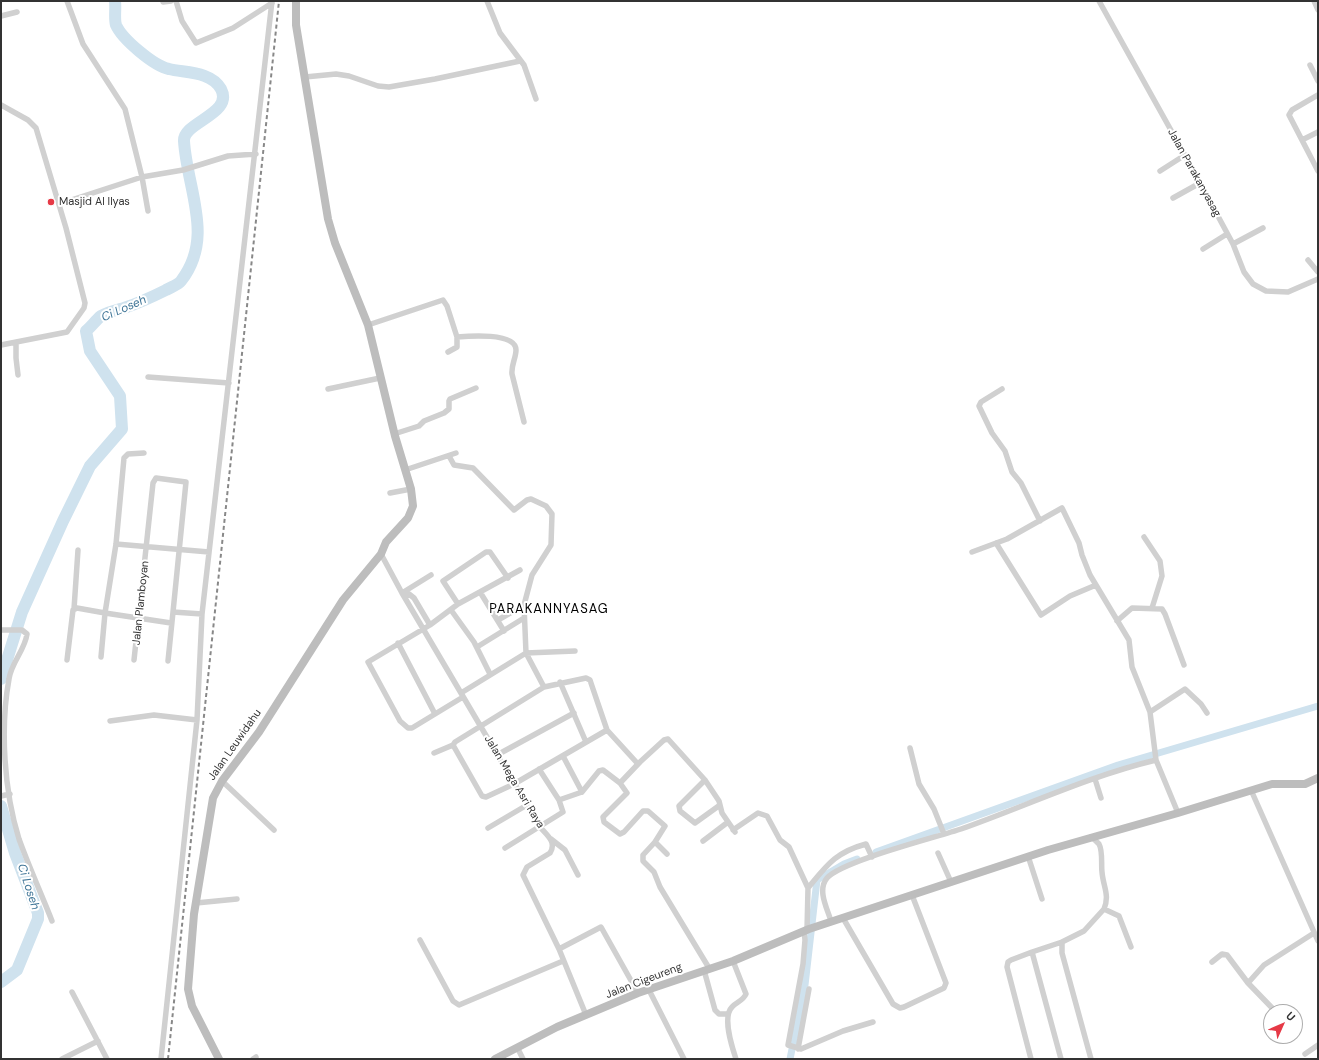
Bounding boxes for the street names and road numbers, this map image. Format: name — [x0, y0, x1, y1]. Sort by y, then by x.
street label: Jalan Parakanyasag — [1164, 127, 1224, 219]
street label: Jalan Plamboyan — [130, 560, 152, 646]
street label: Jalan Leuwidahu — [206, 707, 264, 783]
street label: Jalan Mega Asri Raya — [481, 733, 547, 831]
street label: Jalan Cigeureng — [604, 960, 684, 1002]

